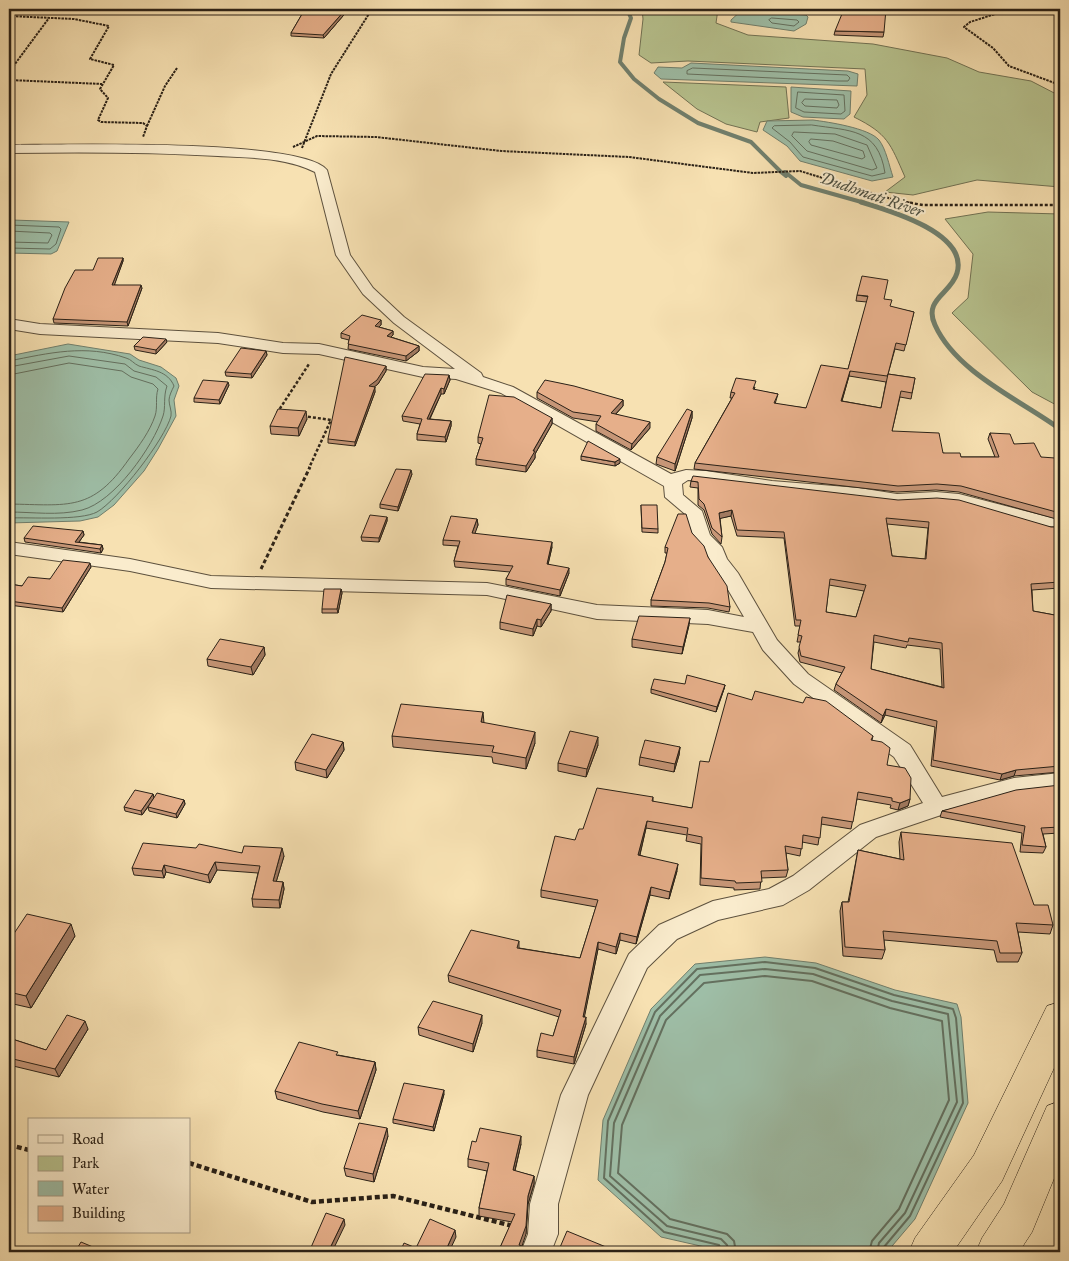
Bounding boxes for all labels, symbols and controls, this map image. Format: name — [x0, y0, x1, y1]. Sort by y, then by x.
water label: Dudhmati River — [818, 168, 927, 222]
legend — [28, 1118, 190, 1234]
text: Road — [72, 1130, 104, 1148]
text: Park — [72, 1154, 99, 1172]
text: Water — [72, 1180, 109, 1198]
text: Building — [72, 1204, 126, 1222]

